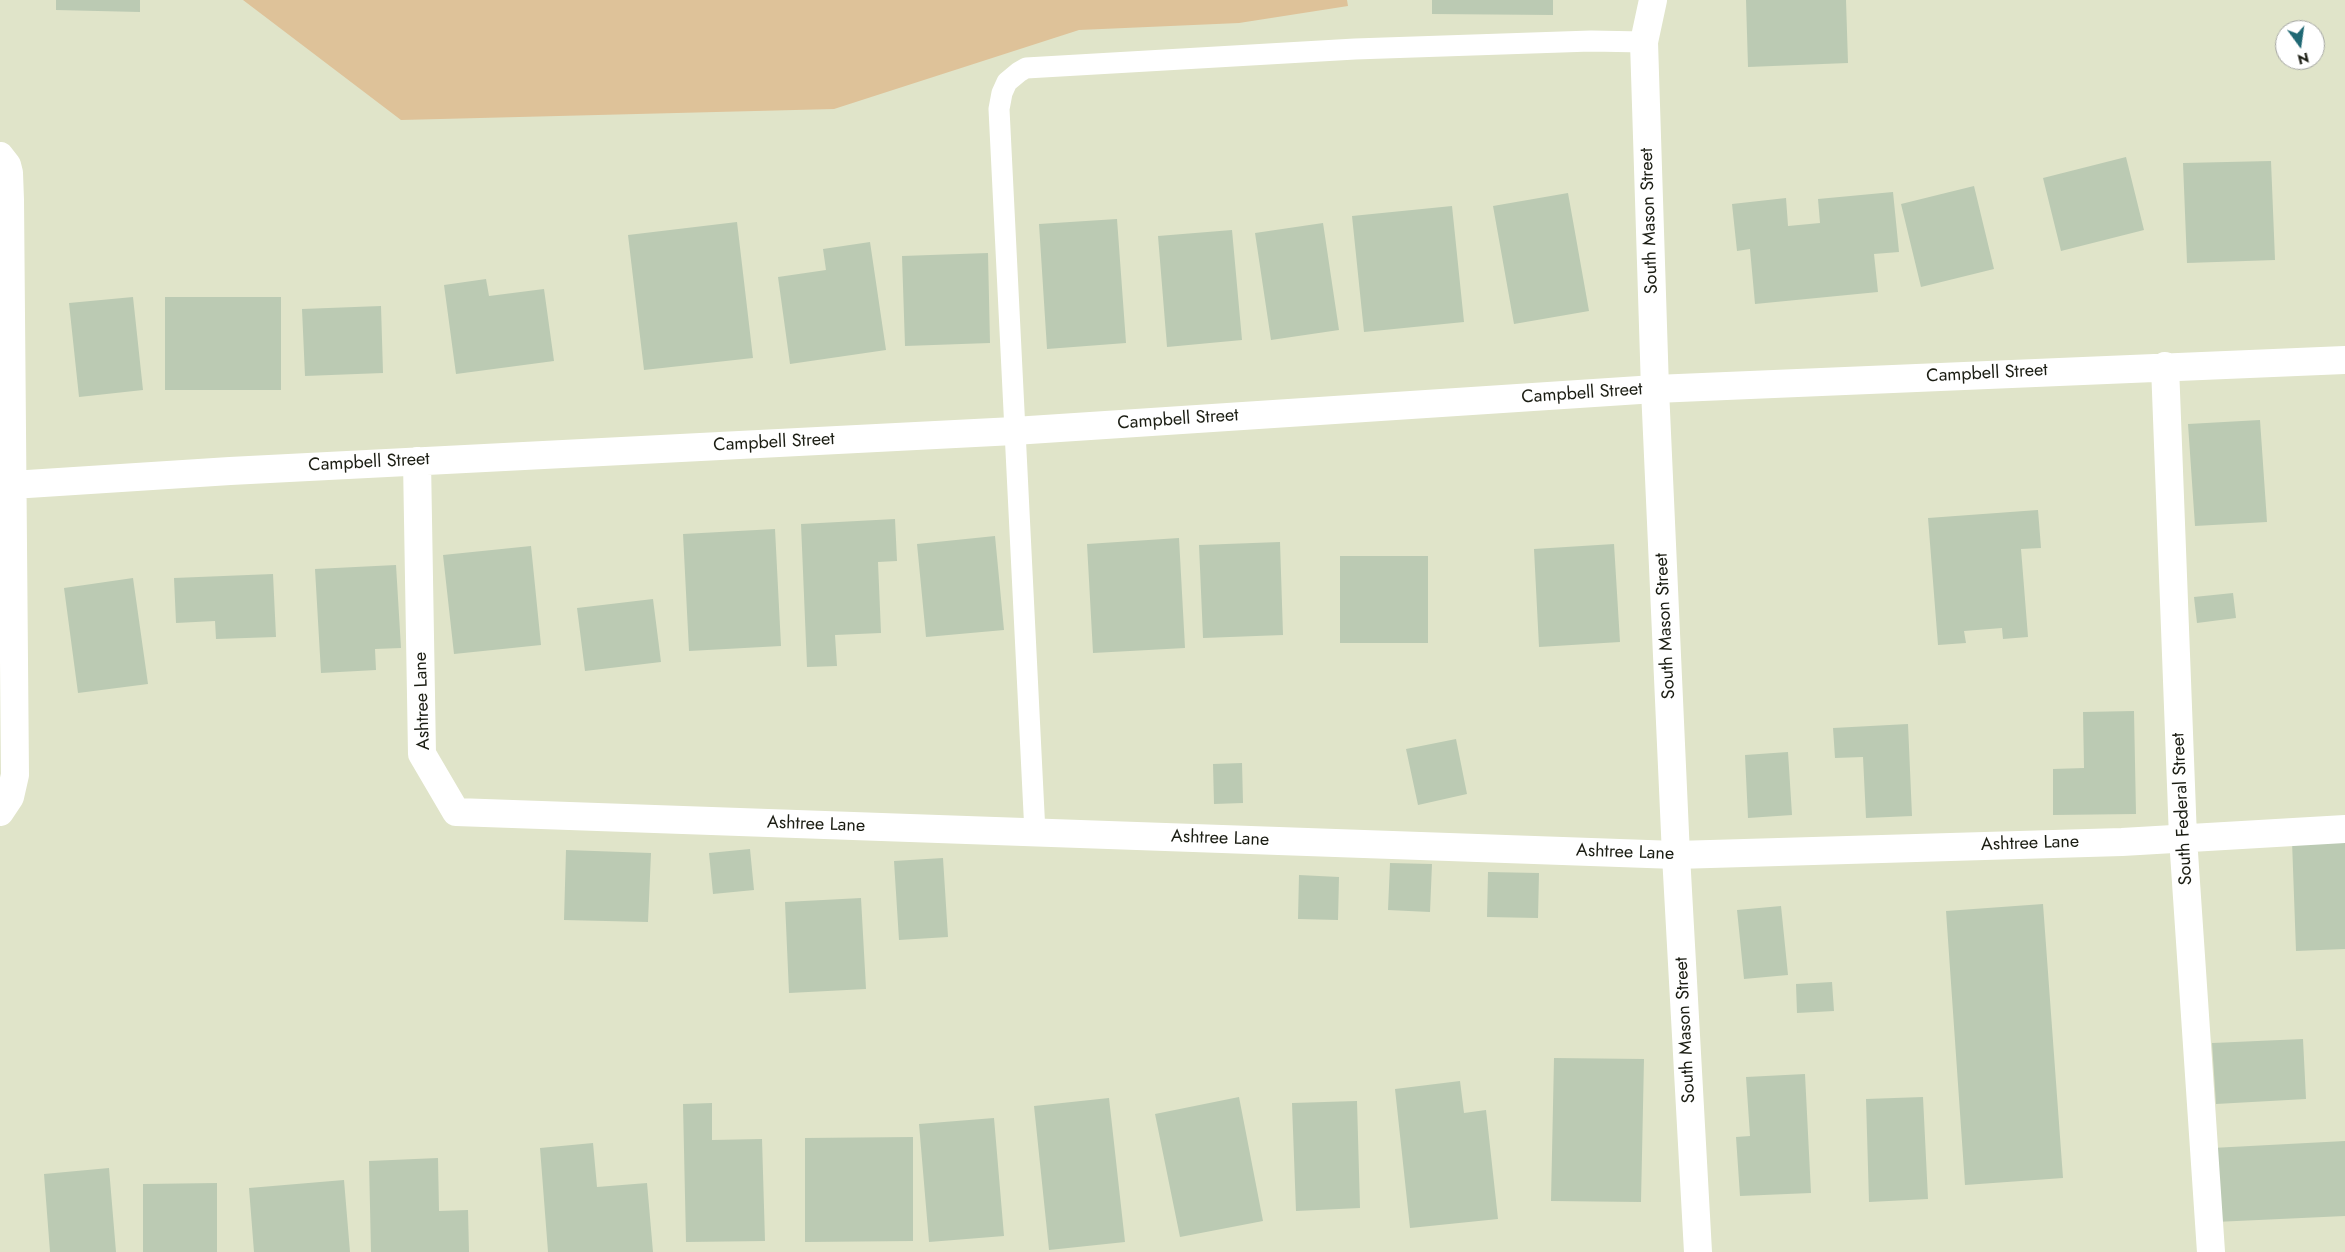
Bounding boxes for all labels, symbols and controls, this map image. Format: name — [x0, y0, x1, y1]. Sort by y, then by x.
north arrow — [2275, 20, 2325, 70]
text: N — [2296, 48, 2311, 70]
street label: South Mason Street — [1637, 147, 1663, 295]
street label: Campbell Street — [1926, 360, 2048, 388]
street label: Campbell Street — [1521, 379, 1643, 409]
street label: Campbell Street — [1117, 405, 1239, 435]
street label: Campbell Street — [713, 429, 835, 457]
street label: Campbell Street — [308, 449, 430, 477]
street label: South Mason Street — [1651, 552, 1681, 700]
street label: Ashtree Lane — [410, 652, 436, 750]
street label: South Federal Street — [2168, 732, 2198, 886]
street label: Ashtree Lane — [767, 812, 865, 838]
street label: Ashtree Lane — [1171, 826, 1269, 852]
street label: Ashtree Lane — [1981, 831, 2079, 857]
street label: Ashtree Lane — [1576, 840, 1674, 866]
street label: South Mason Street — [1671, 956, 1701, 1104]

